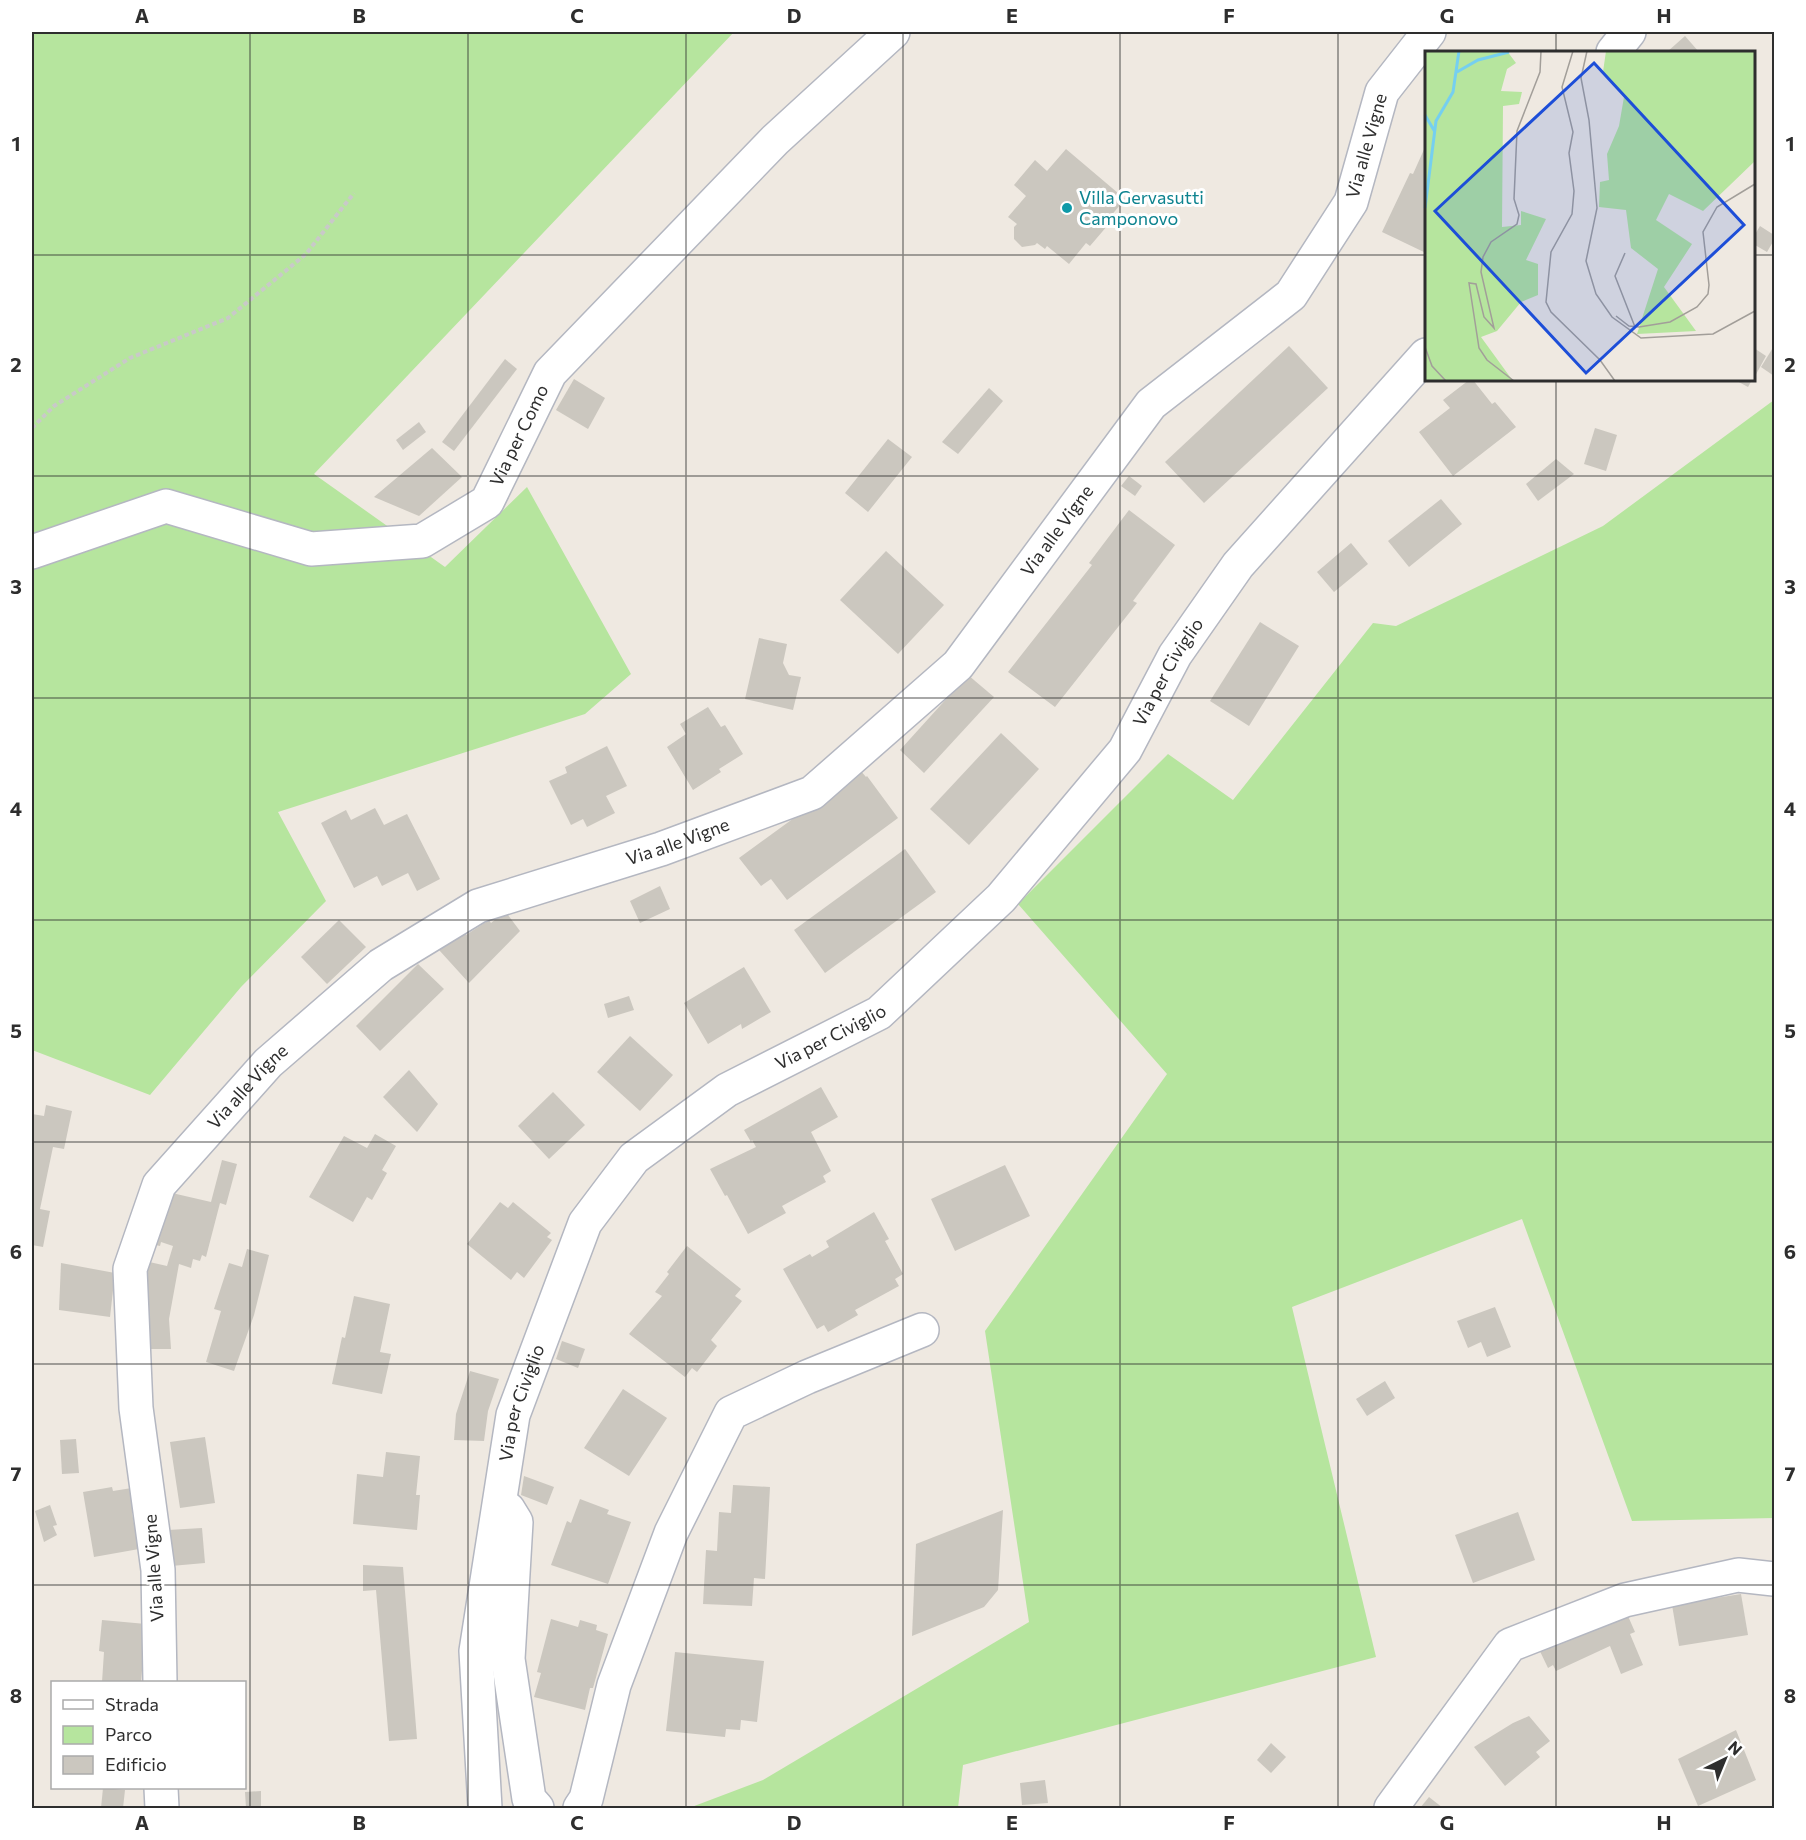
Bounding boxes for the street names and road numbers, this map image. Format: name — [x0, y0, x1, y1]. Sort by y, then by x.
street label: Via alle Vigne — [1341, 91, 1391, 201]
street label: Via per Como — [484, 381, 553, 489]
street label: Via alle Vigne — [1015, 480, 1097, 580]
street label: Via per Civiglio — [1128, 613, 1207, 730]
street label: Via alle Vigne — [623, 813, 732, 869]
street label: Via per Civiglio — [771, 1000, 891, 1074]
street label: Via alle Vigne — [202, 1039, 292, 1133]
street label: Via per Civiglio — [494, 1341, 549, 1463]
street label: Via alle Vigne — [138, 1513, 168, 1623]

